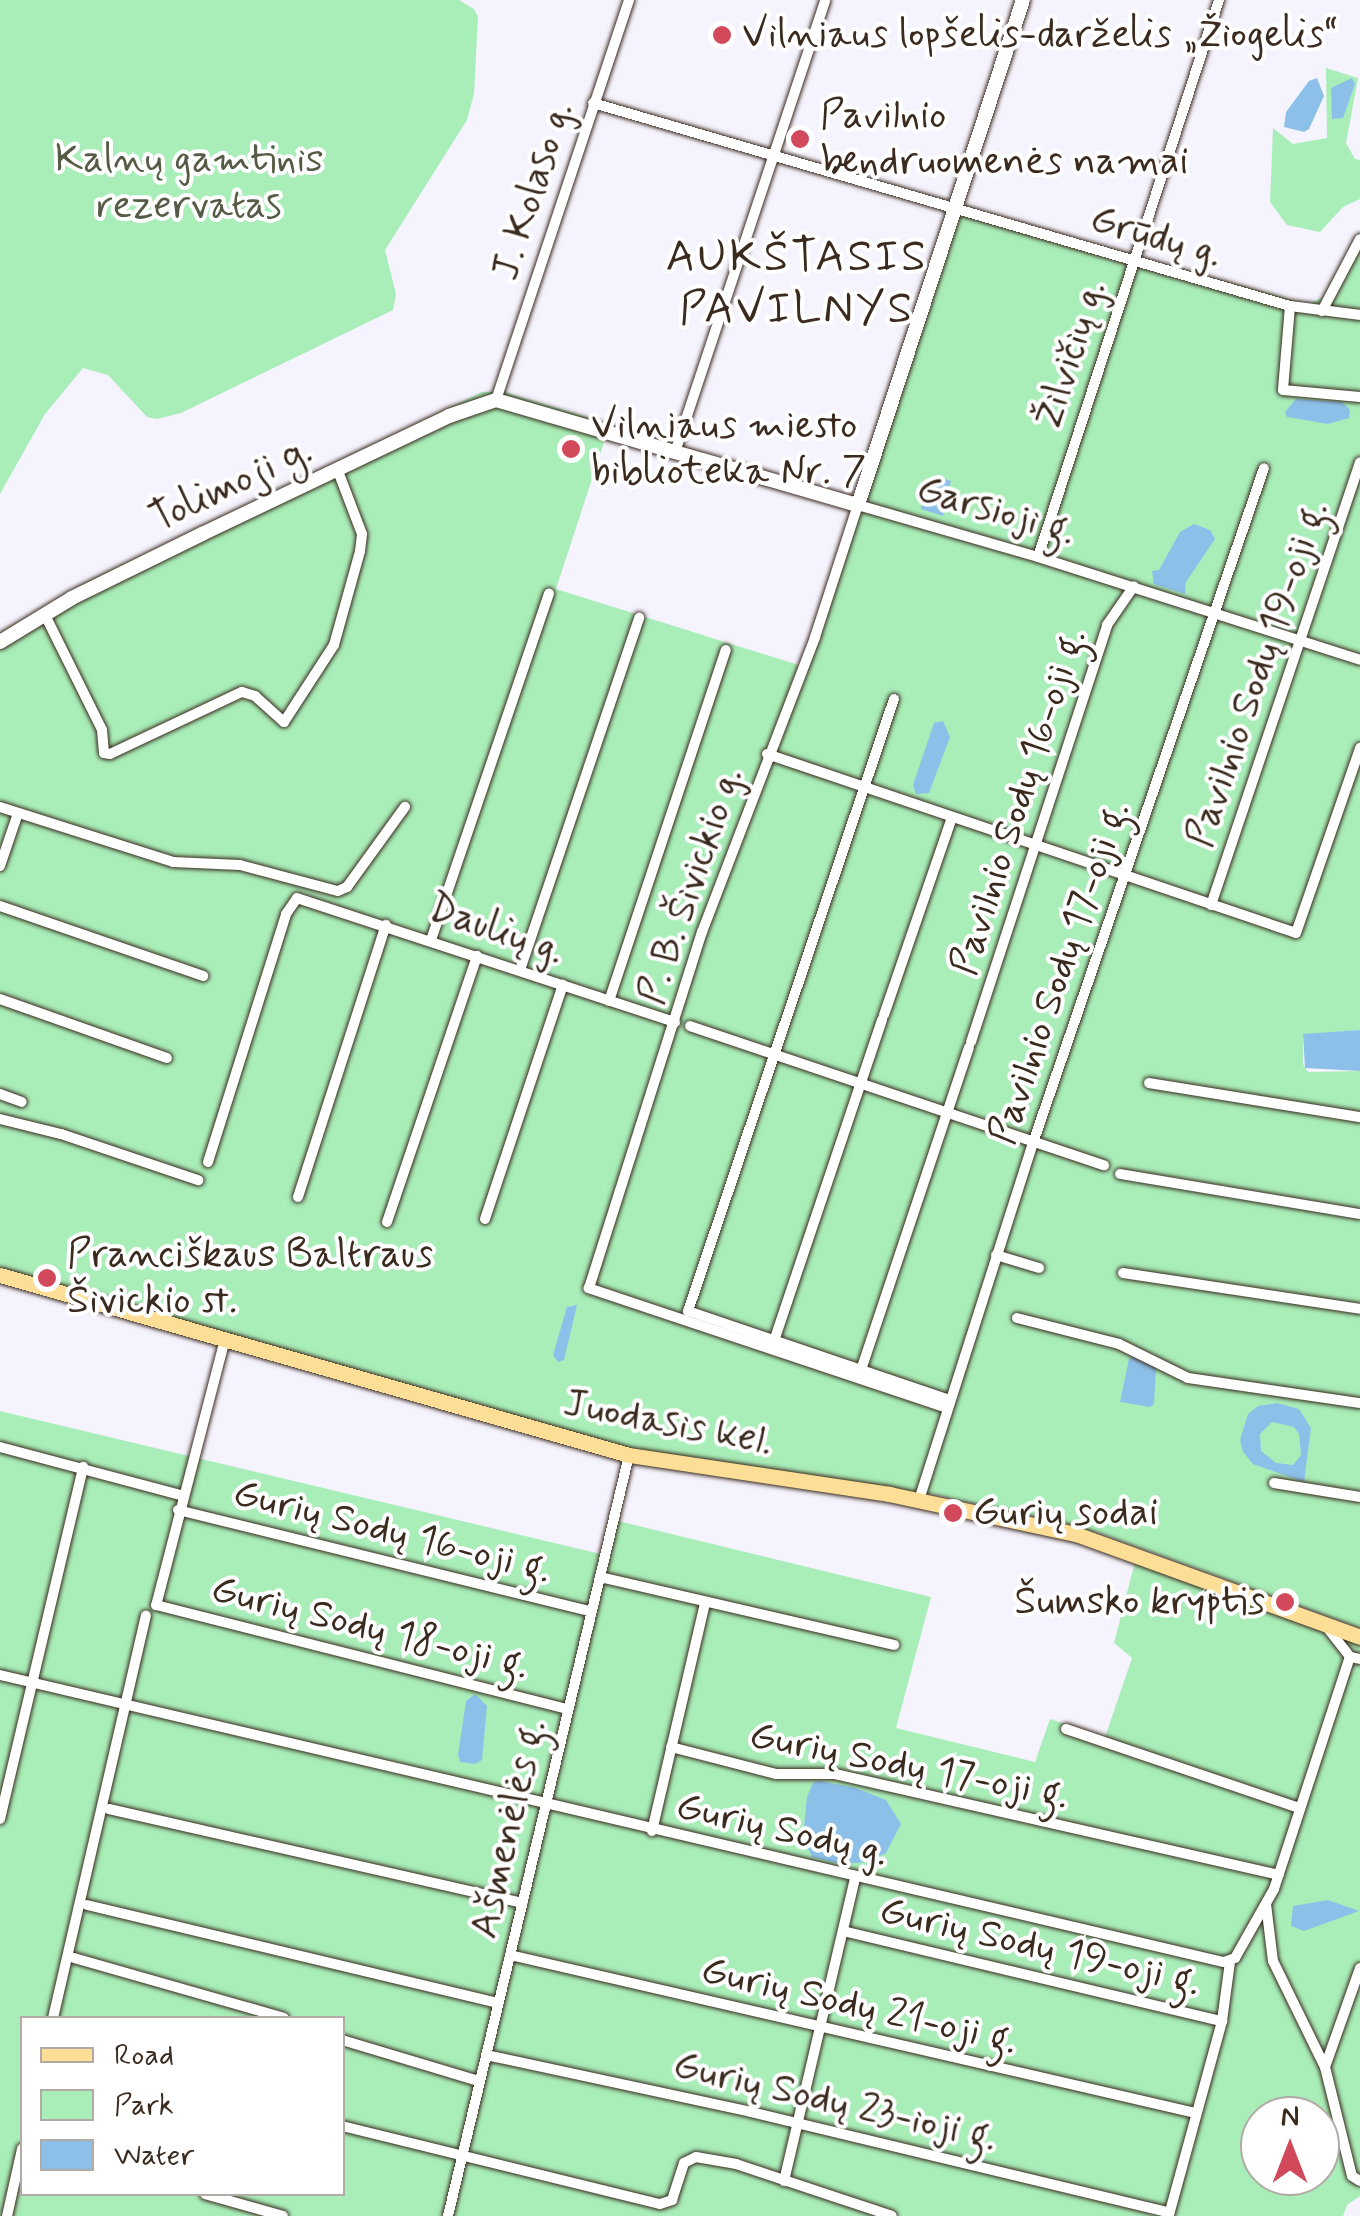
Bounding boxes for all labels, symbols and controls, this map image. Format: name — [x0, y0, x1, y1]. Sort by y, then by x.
place label: Vilniaus lopšelis-darželis „Žiogelis“ — [742, 11, 1341, 59]
marker: Vilniaus lopšelis-darželis „Žiogelis“ — [711, 24, 733, 46]
place label: Pavilnio bendruomenės namai — [820, 92, 1181, 186]
street label: J. Kolaso g. — [482, 96, 584, 286]
marker: Pavilnio bendruomenės namai — [789, 128, 811, 150]
park label: Kalnų gamtinis rezervatas — [55, 136, 323, 230]
street label: Grūdų g. — [1085, 195, 1227, 279]
district label: AUKŠTASIS PAVILNYS — [666, 231, 928, 337]
street label: Žilvičių g. — [1025, 274, 1117, 434]
place label: Vilniaus miesto biblioteka Nr. 7 — [591, 402, 866, 496]
street label: Tolimoji g. — [144, 427, 318, 543]
marker: Vilniaus miesto biblioteka Nr. 7 — [560, 438, 582, 460]
street label: Garsioji g. — [912, 466, 1080, 556]
street label: Pavilnio Sodų 19-oji g. — [1176, 495, 1340, 853]
street label: Pavilnio Sodų 16-oji g. — [940, 623, 1098, 981]
street label: P. B. Šivickio g. — [628, 761, 754, 1011]
street label: Pavilnio Sodų 17-oji g. — [979, 796, 1141, 1150]
street label: Daulių g. — [422, 884, 570, 976]
place label: Pranciškaus Baltraus Šivickio st. — [67, 1231, 437, 1325]
marker: Pranciškaus Baltraus Šivickio st. — [36, 1267, 58, 1289]
street label: Juodasis kel. — [560, 1379, 776, 1467]
street label: Gurių Sodų 16-oji g. — [229, 1469, 555, 1595]
place label: Gurių sodai — [973, 1489, 1158, 1537]
marker: Gurių sodai — [942, 1502, 964, 1524]
street label: Gurių Sodų 18-oji g. — [207, 1565, 533, 1691]
place label: Šumsko kryptis — [1014, 1578, 1265, 1626]
marker: Šumsko kryptis — [1274, 1591, 1296, 1613]
street label: Gurių Sodų 17-oji g. — [746, 1712, 1072, 1820]
street label: Ašmenėlės g. — [461, 1716, 557, 1942]
street label: Gurių Sodų g. — [671, 1782, 893, 1878]
street label: Gurių Sodų 19-oji g. — [876, 1887, 1204, 2007]
street label: Gurių Sodų 21-oji g. — [697, 1946, 1021, 2066]
legend — [20, 2016, 345, 2196]
text: Road — [114, 2036, 174, 2075]
street label: Gurių Sodų 23-ioji g. — [669, 2042, 1001, 2162]
text: Park — [114, 2086, 174, 2125]
north arrow — [1240, 2096, 1340, 2196]
text: N — [1281, 2099, 1299, 2136]
text: Water — [114, 2136, 194, 2175]

